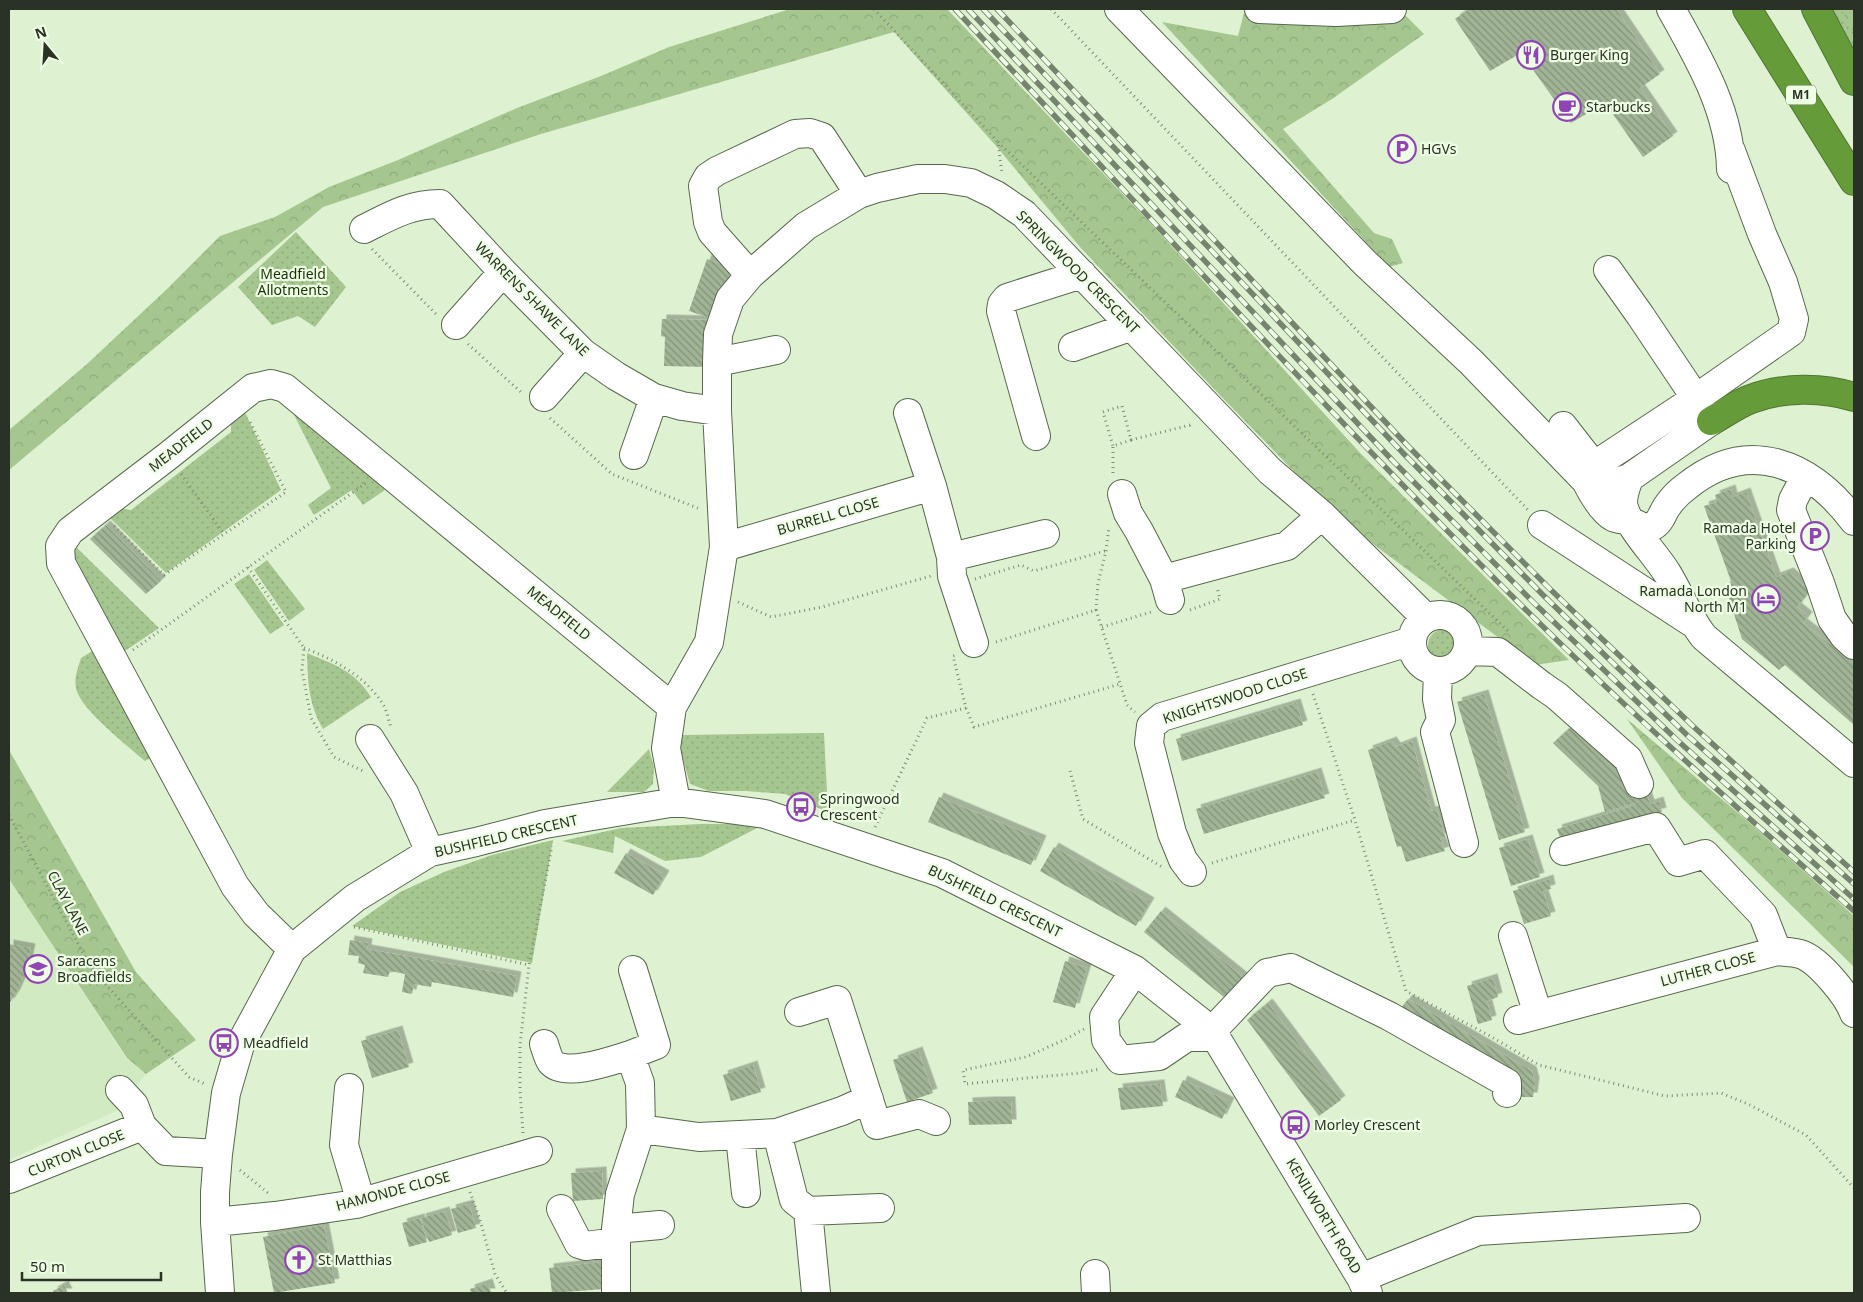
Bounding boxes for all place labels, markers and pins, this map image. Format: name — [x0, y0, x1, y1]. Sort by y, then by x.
restaurant icon: Burger King — [1516, 40, 1546, 70]
place label: Burger King — [1550, 45, 1629, 64]
cafe icon: Starbucks — [1552, 92, 1582, 122]
place label: Starbucks — [1586, 97, 1651, 116]
parking icon: HGVs — [1387, 134, 1417, 164]
place label: HGVs — [1421, 139, 1457, 158]
place label: Ramada Hotel Parking — [1703, 518, 1796, 553]
parking icon: Ramada Hotel Parking — [1800, 521, 1830, 551]
place label: Ramada London North M1 — [1639, 581, 1747, 616]
hotel icon: Ramada London North M1 — [1751, 584, 1781, 614]
place label: Springwood Crescent — [820, 789, 900, 824]
bus stop icon: Springwood Crescent — [786, 792, 816, 822]
place label: Saracens Broadfields — [57, 951, 132, 986]
school or university icon: Saracens Broadfields — [23, 954, 53, 984]
bus stop icon: Meadfield — [209, 1028, 239, 1058]
place label: Meadfield — [243, 1033, 309, 1052]
bus stop icon: Morley Crescent — [1280, 1110, 1310, 1140]
place label: Morley Crescent — [1314, 1115, 1420, 1134]
church icon: St Matthias — [284, 1245, 314, 1275]
place label: St Matthias — [318, 1250, 392, 1269]

